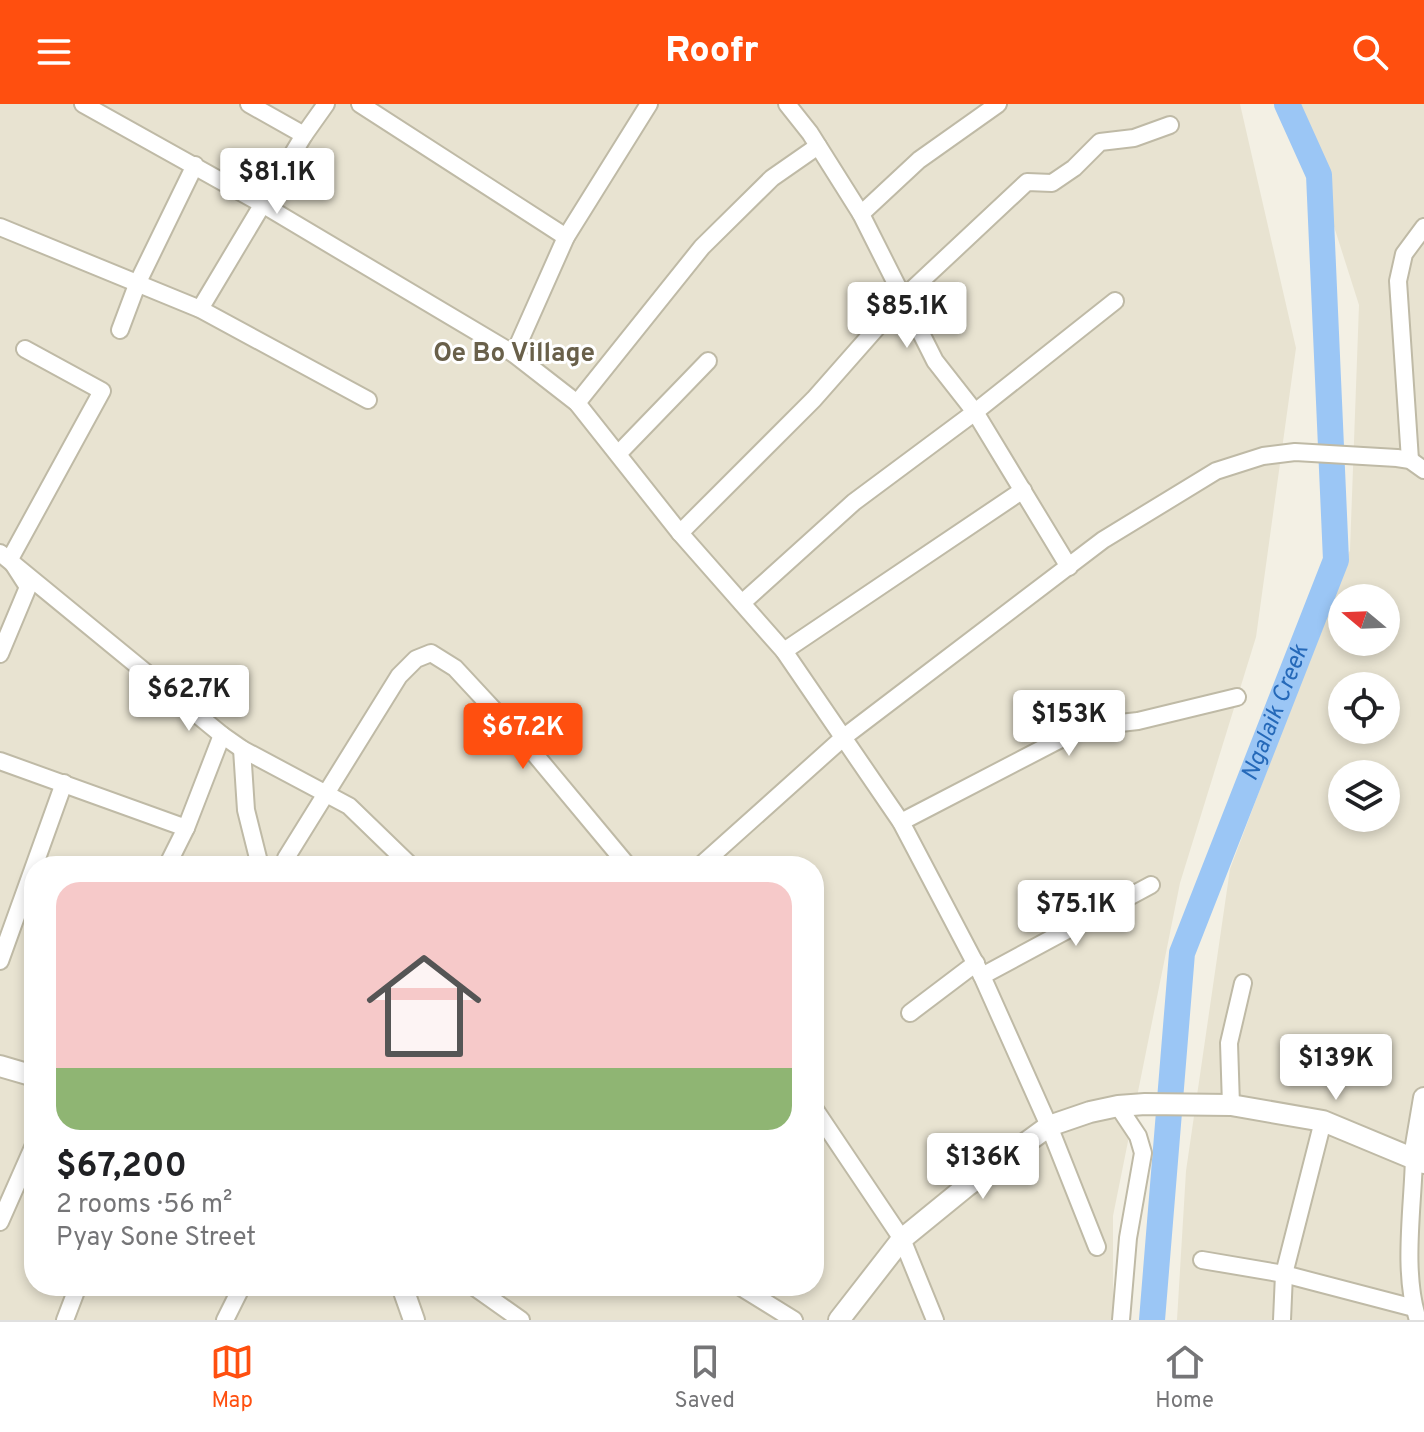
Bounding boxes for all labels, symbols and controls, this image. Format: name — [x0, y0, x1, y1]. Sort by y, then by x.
text: Roofr — [665, 29, 759, 75]
icon: menu — [32, 30, 76, 74]
icon: search — [1348, 30, 1392, 74]
pin: $81.1K — [212, 148, 342, 216]
text: $81.1K — [238, 157, 316, 190]
pin: $85.1K — [842, 282, 972, 350]
text: $85.1K — [866, 291, 949, 324]
district label: Oe Bo Village — [433, 338, 595, 371]
north arrow — [1328, 584, 1400, 656]
map controls — [1328, 584, 1400, 832]
water label: Ngalaik Creek — [1236, 640, 1317, 786]
pin: $62.7K — [124, 665, 254, 733]
button: locate — [1328, 672, 1400, 744]
text: $62.7K — [147, 674, 231, 707]
pin: $153K — [1013, 690, 1125, 758]
text: $153K — [1031, 699, 1107, 732]
pin: $67.2K — [458, 703, 588, 771]
text: $67.2K — [482, 712, 564, 745]
button: layers — [1328, 760, 1400, 832]
pin: $75.1K — [1011, 880, 1141, 948]
text: $75.1K — [1036, 889, 1116, 922]
icon: home — [352, 934, 496, 1078]
pin: $139K — [1280, 1034, 1392, 1102]
text: $139K — [1298, 1043, 1374, 1076]
pin: $136K — [927, 1133, 1039, 1201]
text: $136K — [945, 1142, 1021, 1175]
text: $67,200 — [56, 1146, 187, 1189]
text: 2 rooms · 56 m² — [56, 1189, 232, 1222]
text: Pyay Sone Street — [56, 1222, 256, 1255]
tab: Map — [210, 1340, 254, 1415]
tab: Saved — [675, 1340, 735, 1415]
tab: Home — [1155, 1340, 1214, 1415]

